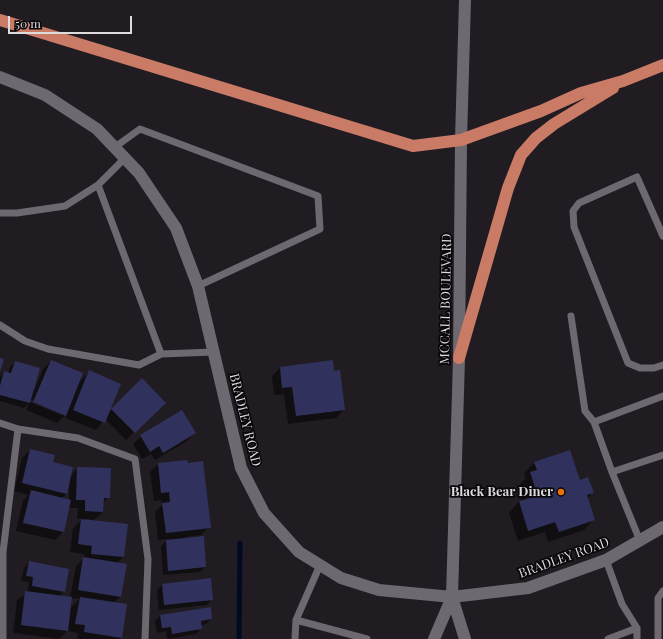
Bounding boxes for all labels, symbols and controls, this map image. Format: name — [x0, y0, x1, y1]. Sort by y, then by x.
scale bar — [10, 8, 134, 34]
text: 50 m — [15, 15, 41, 31]
street label: MCCALL BOULEVARD — [437, 233, 455, 365]
street label: BRADLEY ROAD — [226, 372, 264, 468]
place label: Black Bear Diner — [451, 484, 553, 500]
marker: Black Bear Diner — [556, 487, 566, 497]
street label: BRADLEY ROAD — [517, 534, 611, 582]

